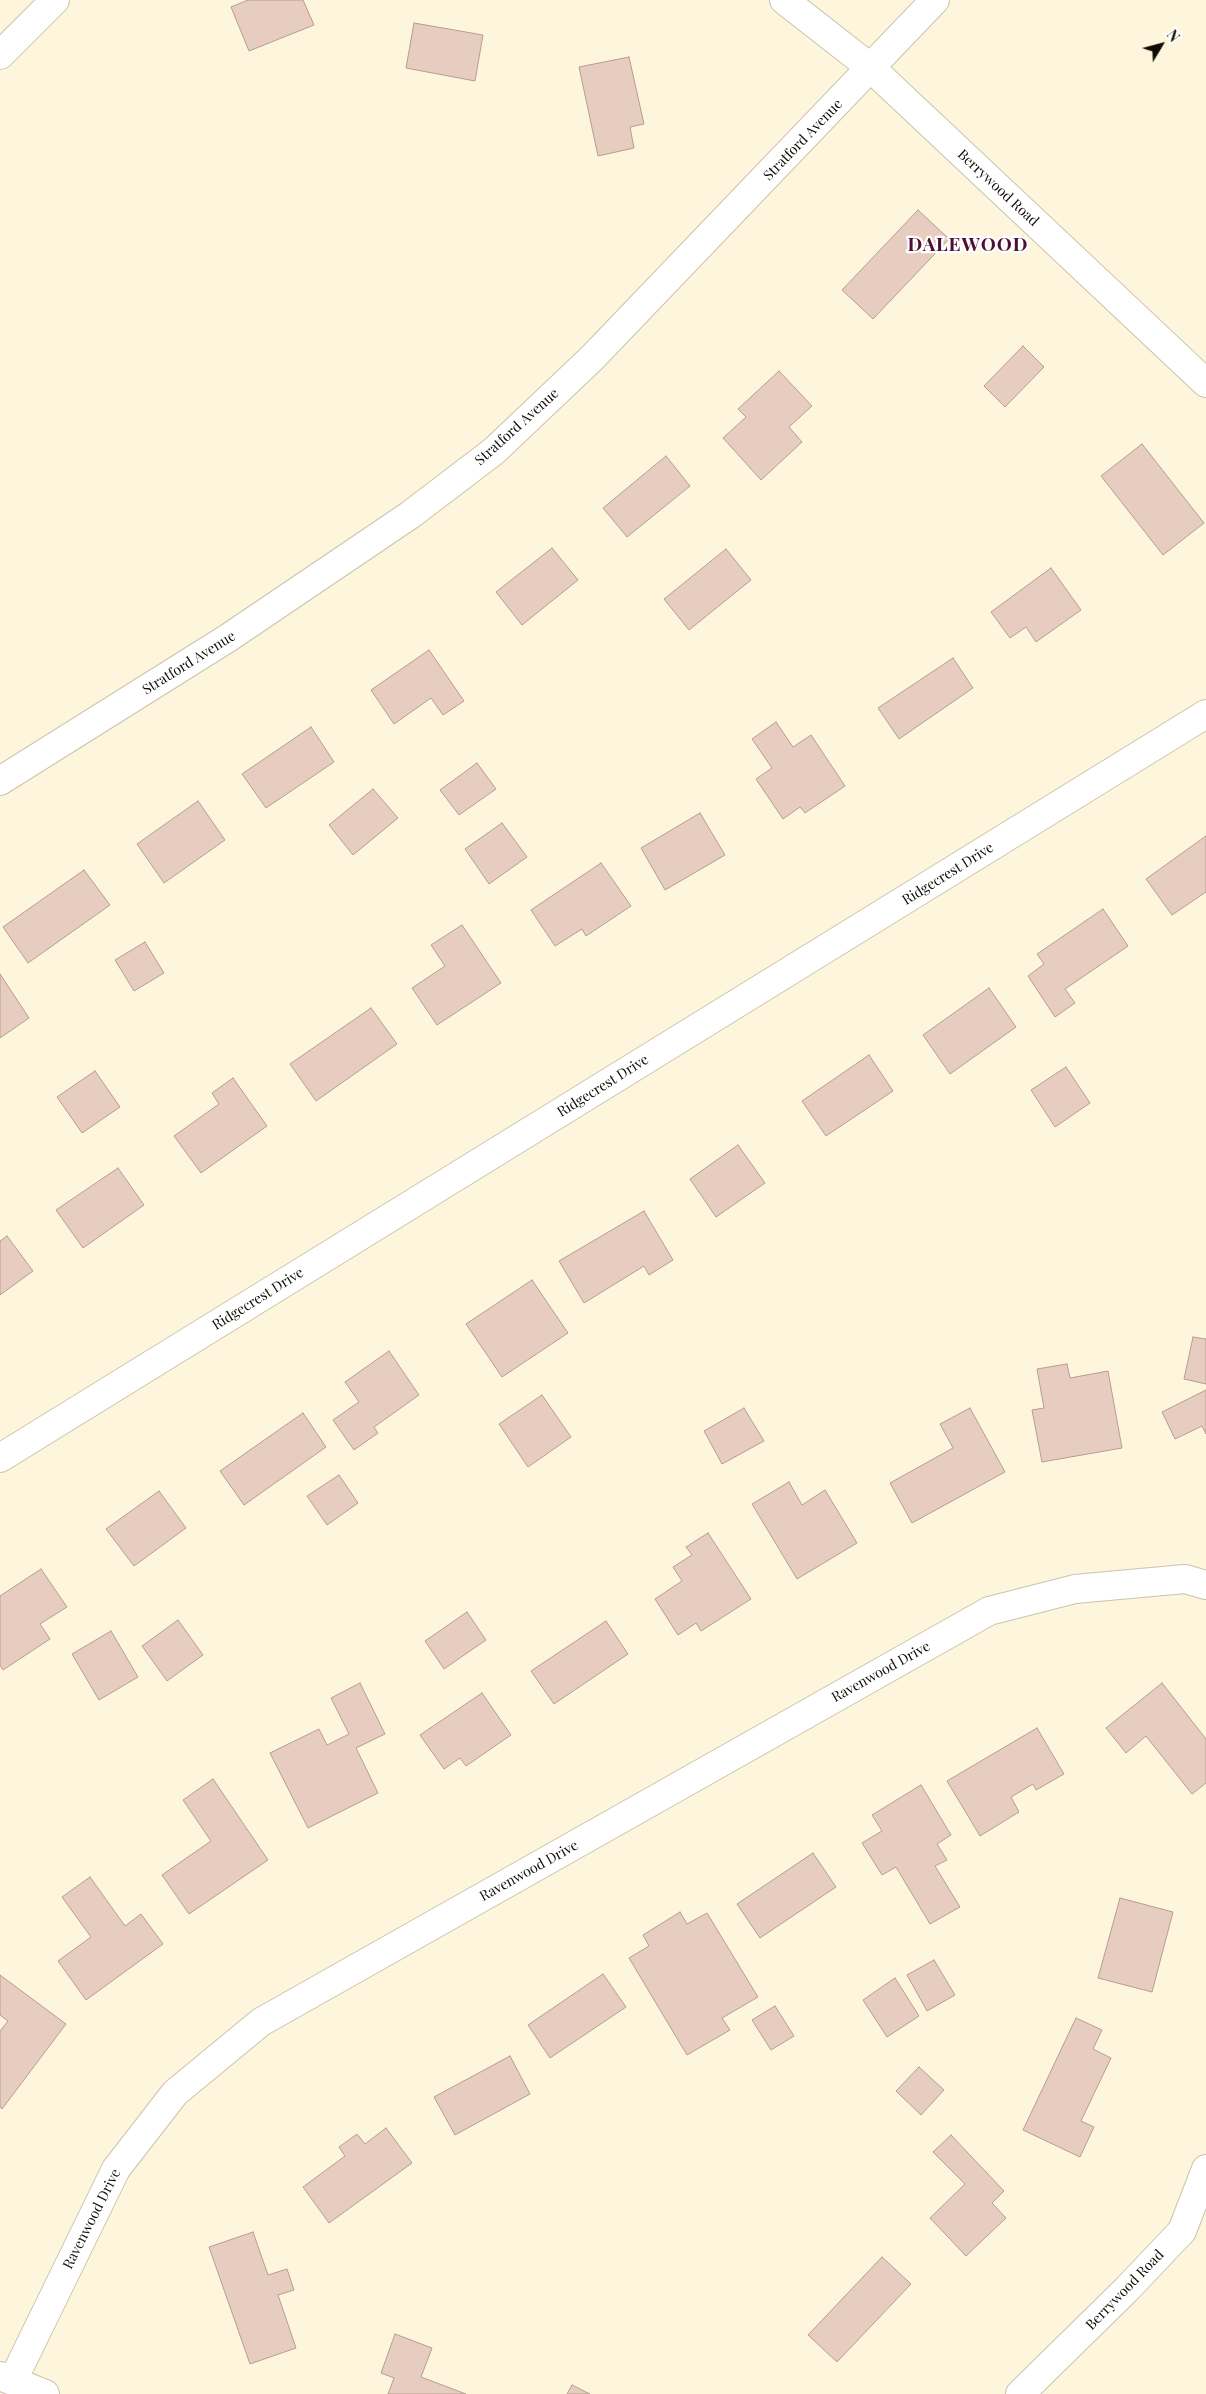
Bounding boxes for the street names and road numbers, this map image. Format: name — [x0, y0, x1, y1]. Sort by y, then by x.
street label: Stratford Avenue — [760, 96, 846, 184]
street label: Berrywood Road — [954, 146, 1042, 230]
street label: Stratford Avenue — [472, 385, 562, 469]
street label: Stratford Avenue — [139, 628, 239, 698]
street label: Ridgecrest Drive — [899, 839, 997, 909]
street label: Ridgecrest Drive — [554, 1051, 652, 1121]
street label: Ridgecrest Drive — [209, 1264, 307, 1334]
street label: Ravenwood Drive — [829, 1638, 933, 1706]
street label: Ravenwood Drive — [477, 1837, 581, 1905]
street label: Ravenwood Drive — [60, 2166, 124, 2272]
street label: Berrywood Road — [1083, 2246, 1167, 2334]

